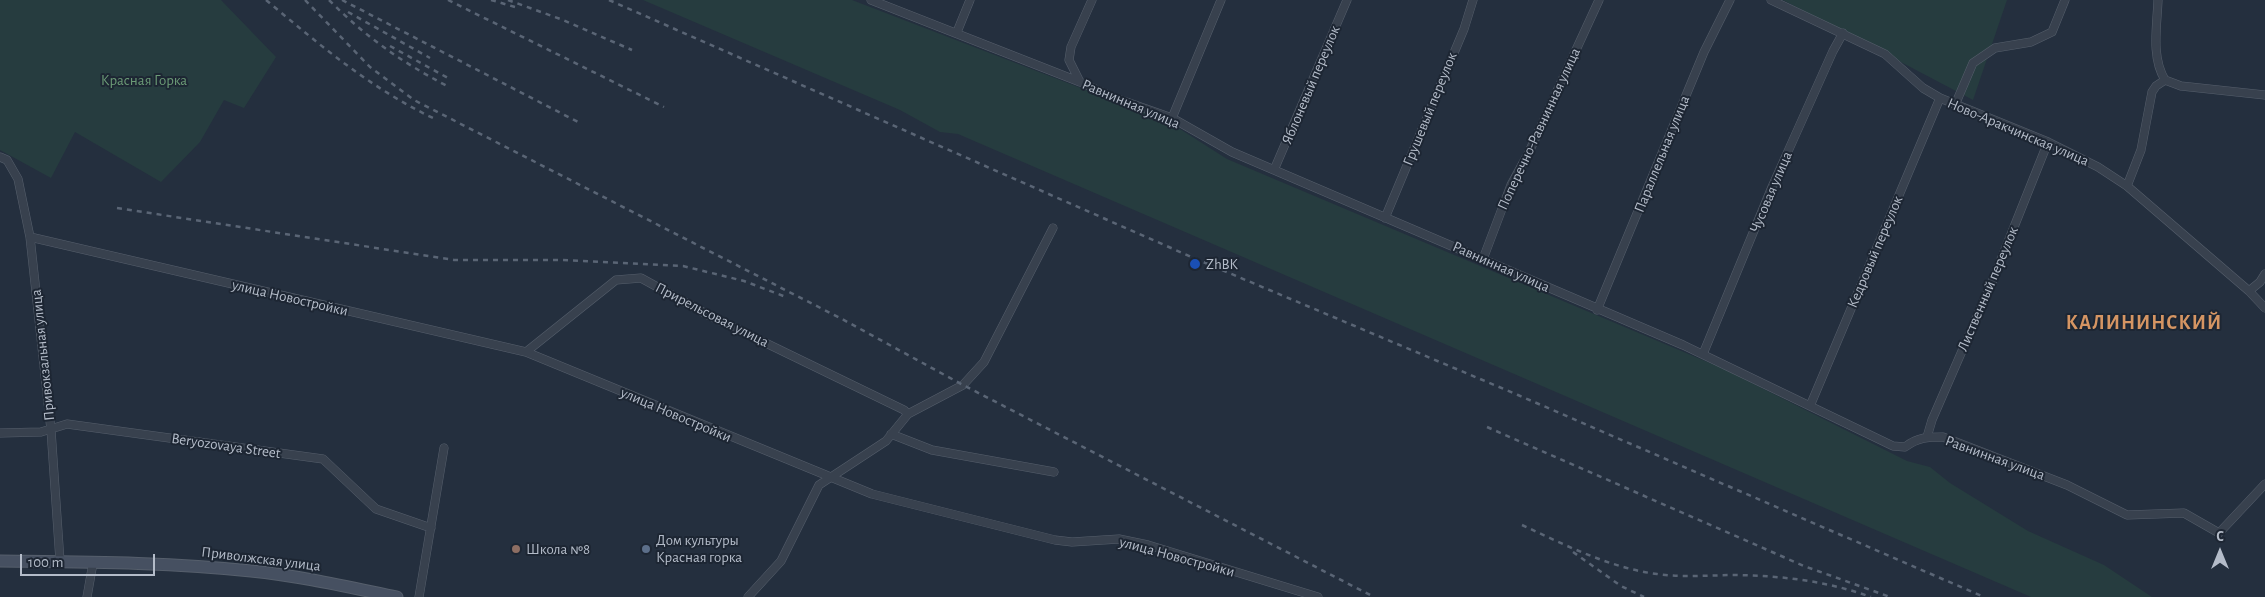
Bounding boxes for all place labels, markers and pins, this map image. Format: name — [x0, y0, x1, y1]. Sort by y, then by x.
place label: ZhBK — [1206, 255, 1238, 273]
marker: ZhBK — [1188, 257, 1202, 271]
place label: Дом культуры Красная горка — [656, 531, 742, 566]
place label: Школа №8 — [526, 540, 590, 558]
marker: Школа №8 — [510, 543, 522, 555]
marker: Дом культуры Красная горка — [640, 543, 652, 555]

